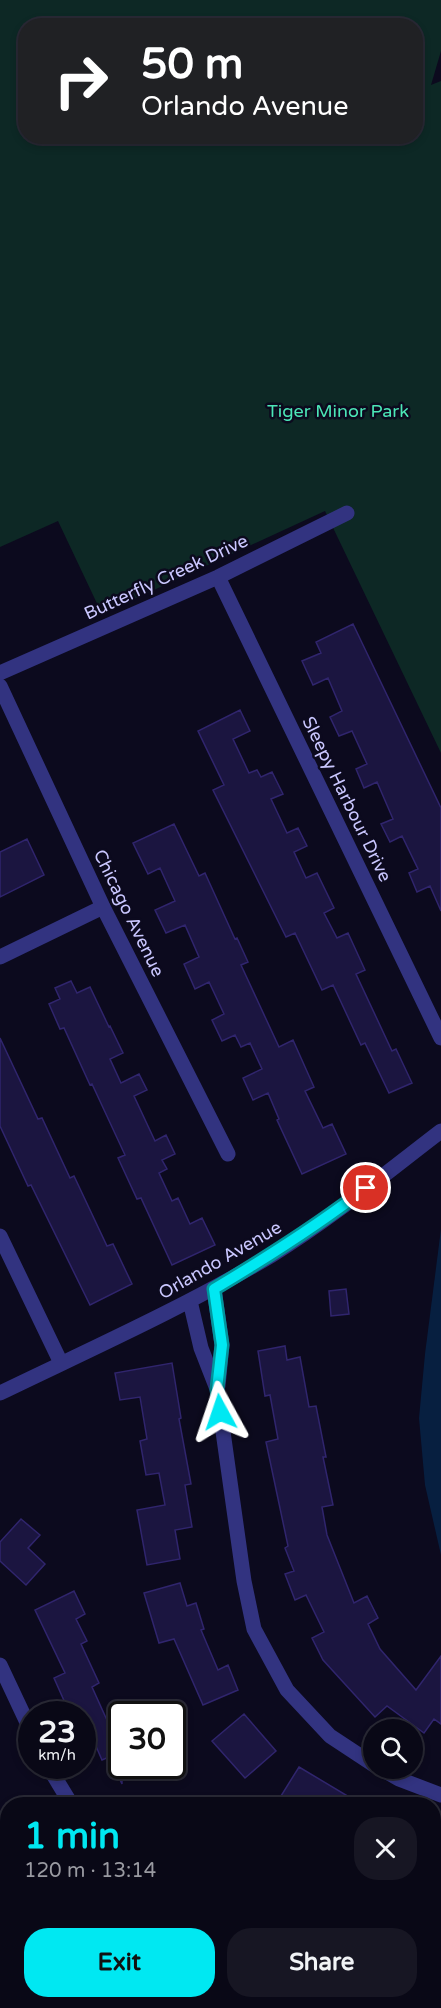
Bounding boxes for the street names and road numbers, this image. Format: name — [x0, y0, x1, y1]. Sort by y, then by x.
street label: Butterfly Creek Drive — [81, 529, 251, 625]
street label: Sleepy Harbour Drive — [297, 713, 397, 885]
street label: Chicago Avenue — [89, 846, 169, 980]
street label: Orlando Avenue — [155, 1216, 285, 1304]

